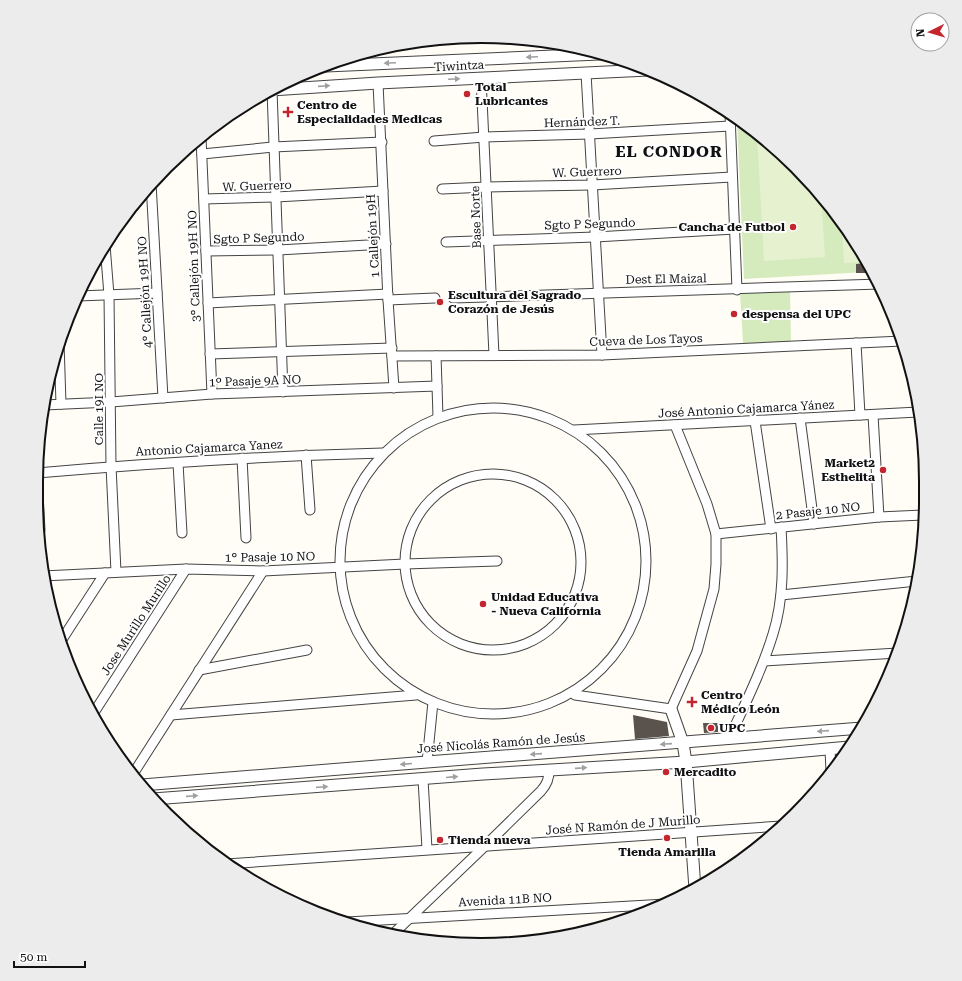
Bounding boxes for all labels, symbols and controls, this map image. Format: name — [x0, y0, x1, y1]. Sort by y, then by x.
north arrow — [910, 12, 950, 52]
text: N — [914, 28, 927, 38]
one-way arrow — [525, 54, 538, 60]
street label: Tiwintza — [434, 58, 485, 74]
one-way arrow — [384, 60, 396, 67]
one-way arrow — [448, 76, 461, 82]
place label: Total Lubricantes — [475, 80, 548, 108]
one-way arrow — [318, 83, 330, 90]
marker: Total Lubricantes — [462, 89, 472, 99]
place label: Centro de Especialidades Medicas — [297, 98, 442, 126]
marker: Centro de Especialidades Medicas — [282, 106, 294, 118]
street label: Hernández T. — [543, 114, 621, 130]
district label: EL CONDOR — [615, 142, 723, 161]
street label: W. Guerrero — [552, 164, 622, 180]
street label: W. Guerrero — [222, 178, 292, 194]
street label: Base Norte — [468, 185, 484, 249]
street label: 1 Callejón 19H — [364, 194, 382, 278]
street label: 3° Callejón 19H NO — [185, 210, 203, 322]
street label: Sgto P Segundo — [544, 215, 636, 233]
place label: Cancha de Futbol — [678, 220, 785, 234]
marker: Cancha de Futbol — [788, 222, 798, 232]
street label: Sgto P Segundo — [213, 229, 305, 247]
street label: 4° Callejón 19H NO — [135, 236, 155, 348]
street label: Dest El Maizal — [625, 271, 707, 287]
place label: Escultura del Sagrado Corazón de Jesús — [448, 288, 581, 316]
marker: Escultura del Sagrado Corazón de Jesús — [435, 297, 445, 307]
place label: despensa del UPC — [742, 307, 851, 321]
marker: despensa del UPC — [729, 309, 739, 319]
street label: Cueva de Los Tayos — [589, 331, 703, 349]
street label: 1º Pasaje 9A NO — [209, 372, 301, 390]
street label: Calle 19I NO — [92, 373, 106, 445]
street label: José Antonio Cajamarca Yánez — [658, 397, 835, 421]
street label: Antonio Cajamarca Yanez — [135, 437, 283, 459]
place label: Market2 Esthelita — [821, 456, 875, 484]
marker: Market2 Esthelita — [878, 465, 888, 475]
street label: 2 Pasaje 10 NO — [775, 500, 861, 522]
street label: 1° Pasaje 10 NO — [225, 549, 315, 565]
street label: Jose Murillo Murillo — [98, 572, 174, 678]
place label: Unidad Educativa - Nueva California — [491, 590, 601, 618]
marker: Unidad Educativa - Nueva California — [478, 599, 488, 609]
place label: Centro Médico León — [701, 688, 780, 716]
marker: Centro Médico León — [686, 696, 698, 708]
place label: UPC — [719, 721, 746, 735]
marker: UPC — [706, 723, 716, 733]
one-way arrow — [817, 728, 829, 735]
street label: José Nicolás Ramón de Jesús — [416, 730, 586, 756]
one-way arrow — [660, 741, 672, 748]
one-way arrow — [530, 750, 542, 757]
one-way arrow — [400, 760, 412, 767]
one-way arrow — [575, 765, 587, 772]
place label: Mercadito — [674, 765, 737, 779]
marker: Mercadito — [661, 767, 671, 777]
one-way arrow — [446, 773, 458, 780]
one-way arrow — [316, 783, 328, 790]
one-way arrow — [186, 793, 198, 800]
street label: José N Ramón de J Murillo — [545, 813, 701, 837]
place label: Tienda nueva — [448, 833, 531, 847]
marker: Tienda Amarilla — [662, 833, 672, 843]
marker: Tienda nueva — [435, 835, 445, 845]
place label: Tienda Amarilla — [618, 845, 716, 859]
street label: Avenida 11B NO — [458, 891, 552, 909]
scale bar — [14, 943, 85, 969]
text: 50 m — [20, 950, 47, 964]

